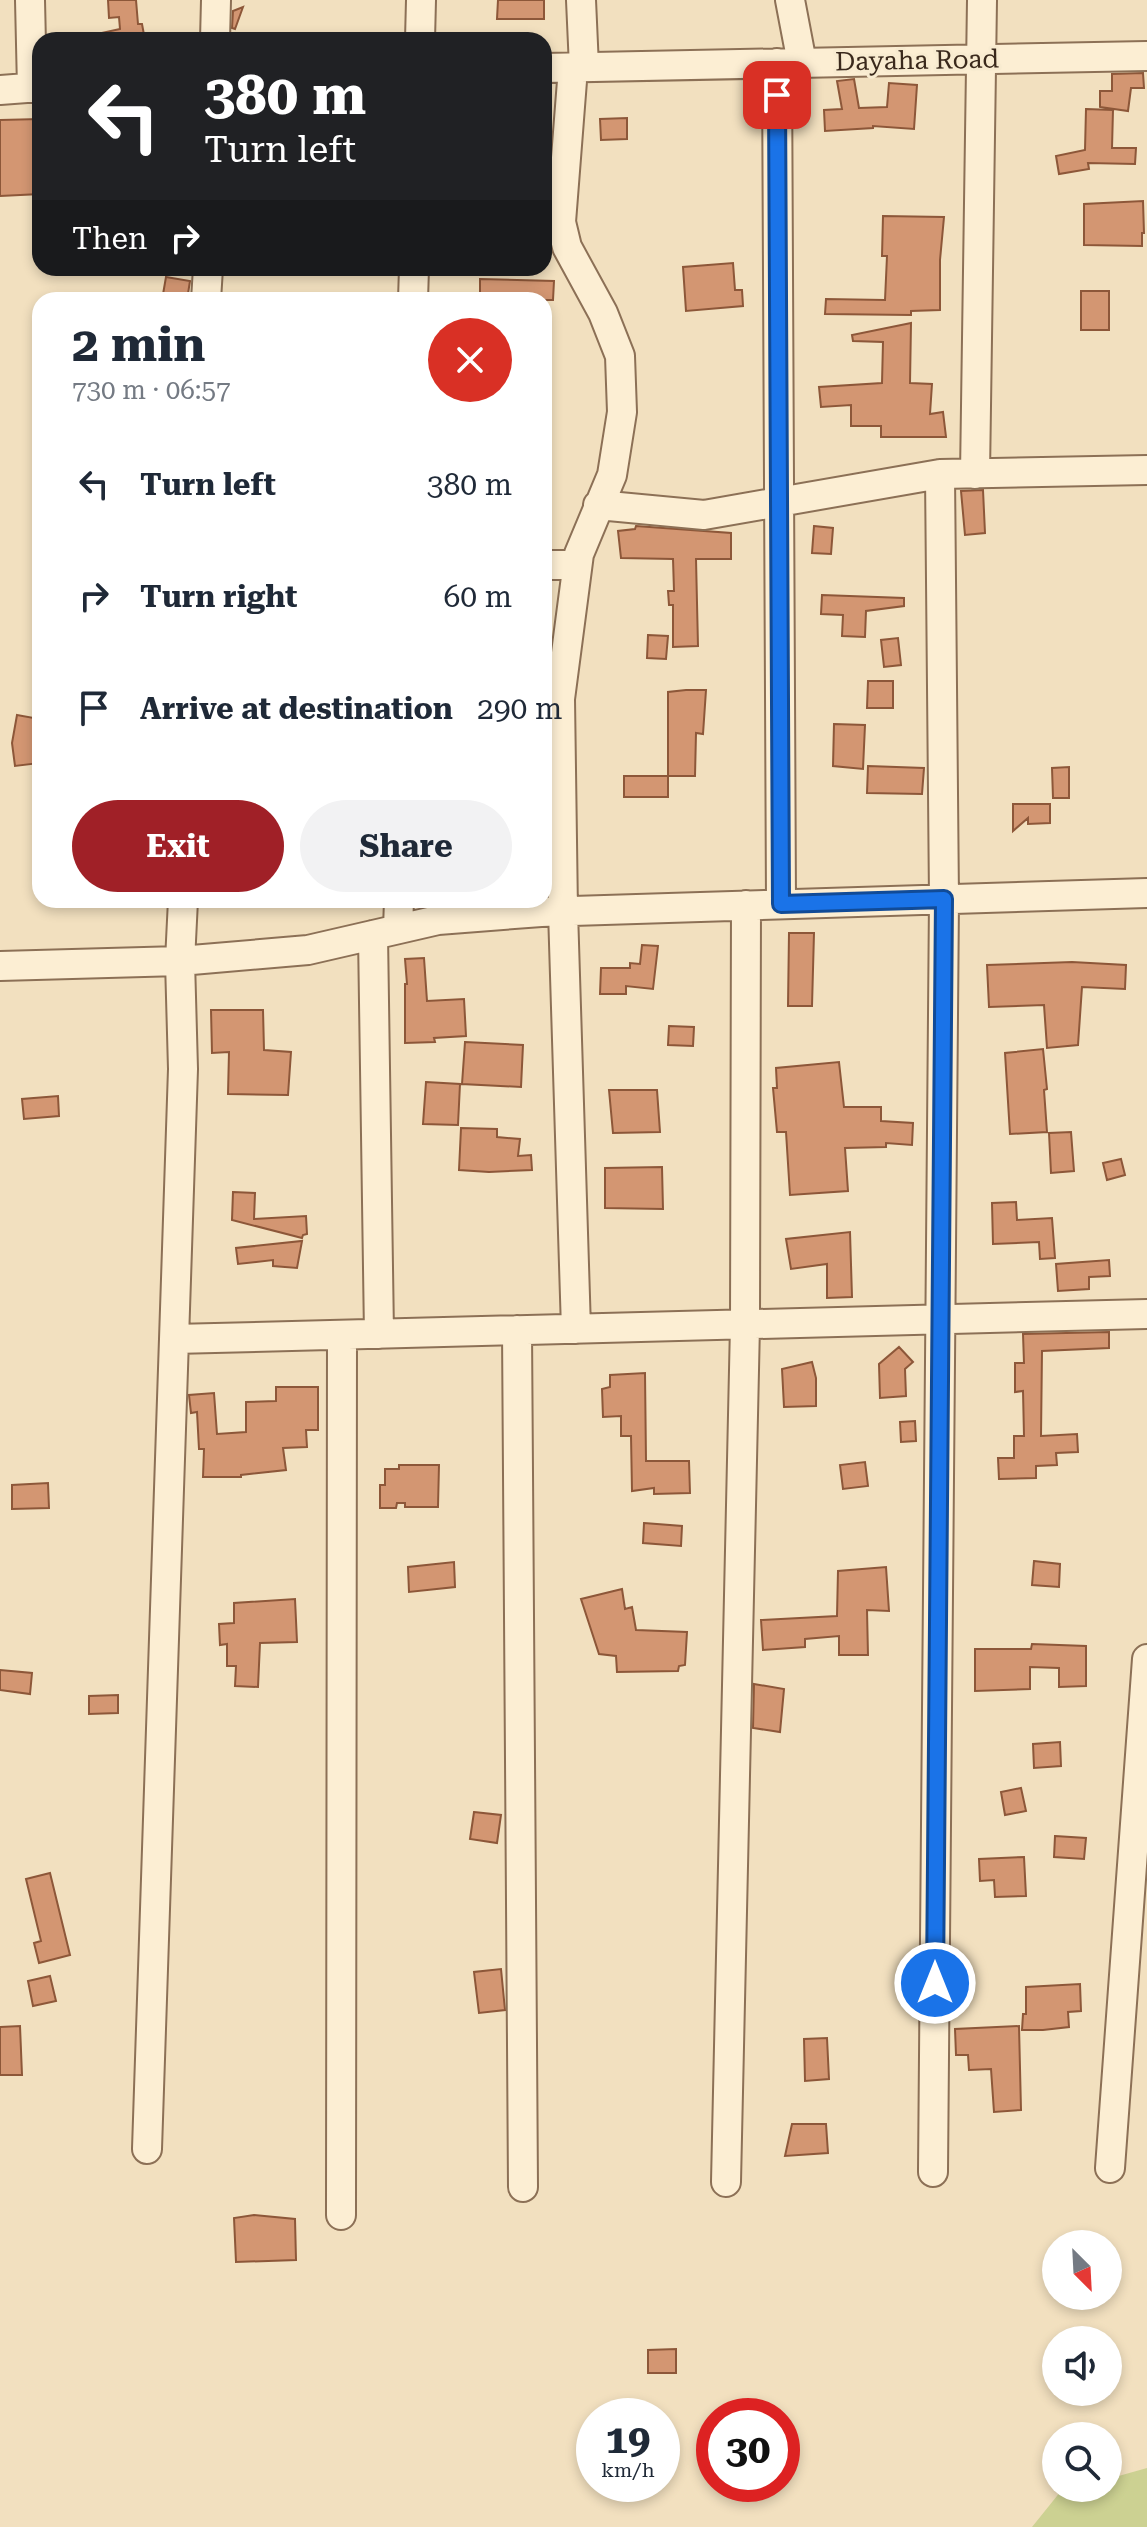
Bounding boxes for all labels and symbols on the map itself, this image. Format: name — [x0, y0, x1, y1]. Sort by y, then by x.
street label: Dayaha Road — [835, 44, 999, 76]
pin — [743, 61, 811, 129]
position arrow — [893, 1941, 977, 2025]
north arrow — [1042, 2230, 1122, 2310]
speed limit sign: 30 — [696, 2398, 800, 2502]

